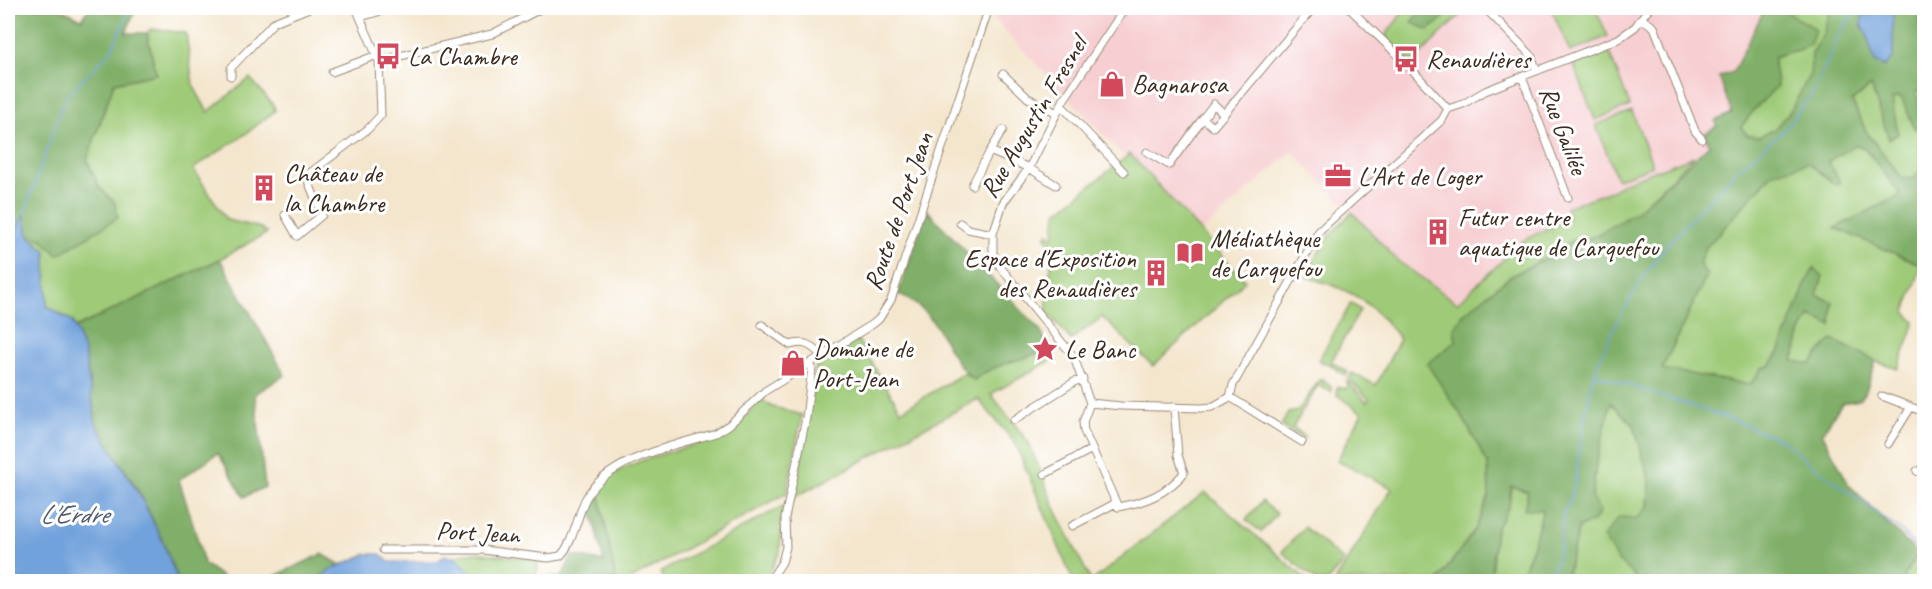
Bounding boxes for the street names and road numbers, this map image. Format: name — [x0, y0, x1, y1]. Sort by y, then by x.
street label: Rue Augustin Fresnel — [972, 27, 1097, 204]
street label: Rue Galilée — [1532, 81, 1596, 181]
street label: Route de Port Jean — [856, 128, 941, 295]
street label: Port Jean — [435, 514, 522, 551]

